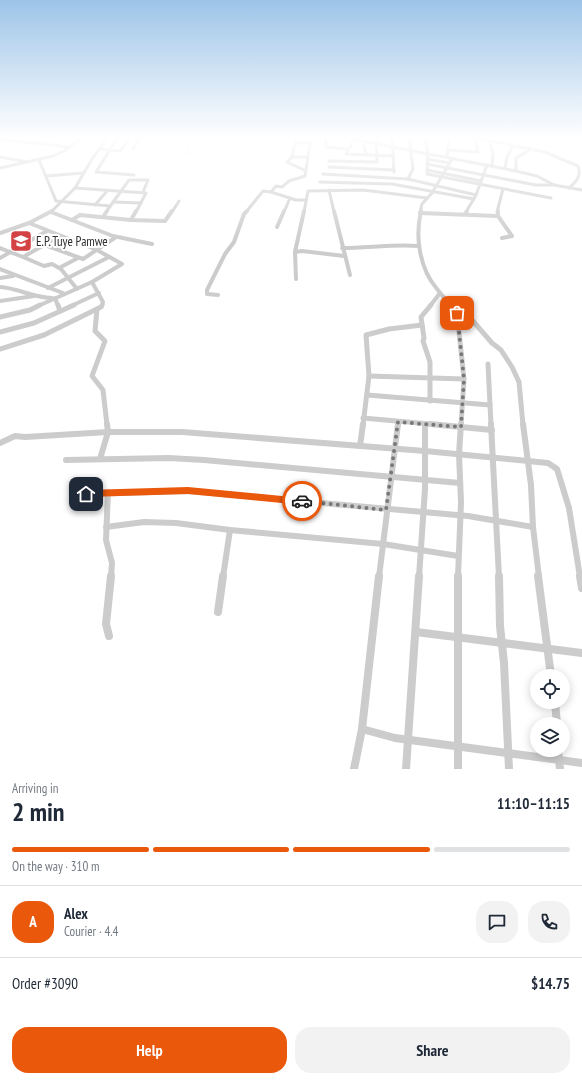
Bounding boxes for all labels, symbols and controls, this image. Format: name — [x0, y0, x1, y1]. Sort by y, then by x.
school or university icon: E.P. Tuye Pamwe — [8, 228, 34, 254]
place label: E.P. Tuye Pamwe — [36, 233, 108, 250]
pin — [440, 296, 474, 330]
icon: bag — [446, 302, 468, 324]
pin — [69, 477, 103, 511]
courier — [282, 481, 322, 521]
icon: home — [75, 483, 97, 505]
icon: car — [291, 490, 313, 512]
map controls — [530, 669, 570, 757]
button: locate — [530, 669, 570, 709]
button: layers — [530, 717, 570, 757]
text: Arriving in — [12, 780, 59, 797]
text: 11:10–11:15 — [497, 794, 570, 813]
text: 2 min — [12, 795, 65, 828]
text: On the way · 310 m — [12, 858, 99, 875]
button: chat — [476, 901, 518, 943]
button: phone — [528, 901, 570, 943]
text: Alex — [64, 904, 88, 923]
text: A — [29, 912, 37, 931]
text: Courier · 4.4 — [64, 923, 118, 940]
text: Order #3090 — [12, 974, 78, 993]
text: $14.75 — [531, 974, 570, 993]
button: Help — [12, 1027, 287, 1073]
button: Share — [295, 1027, 570, 1073]

